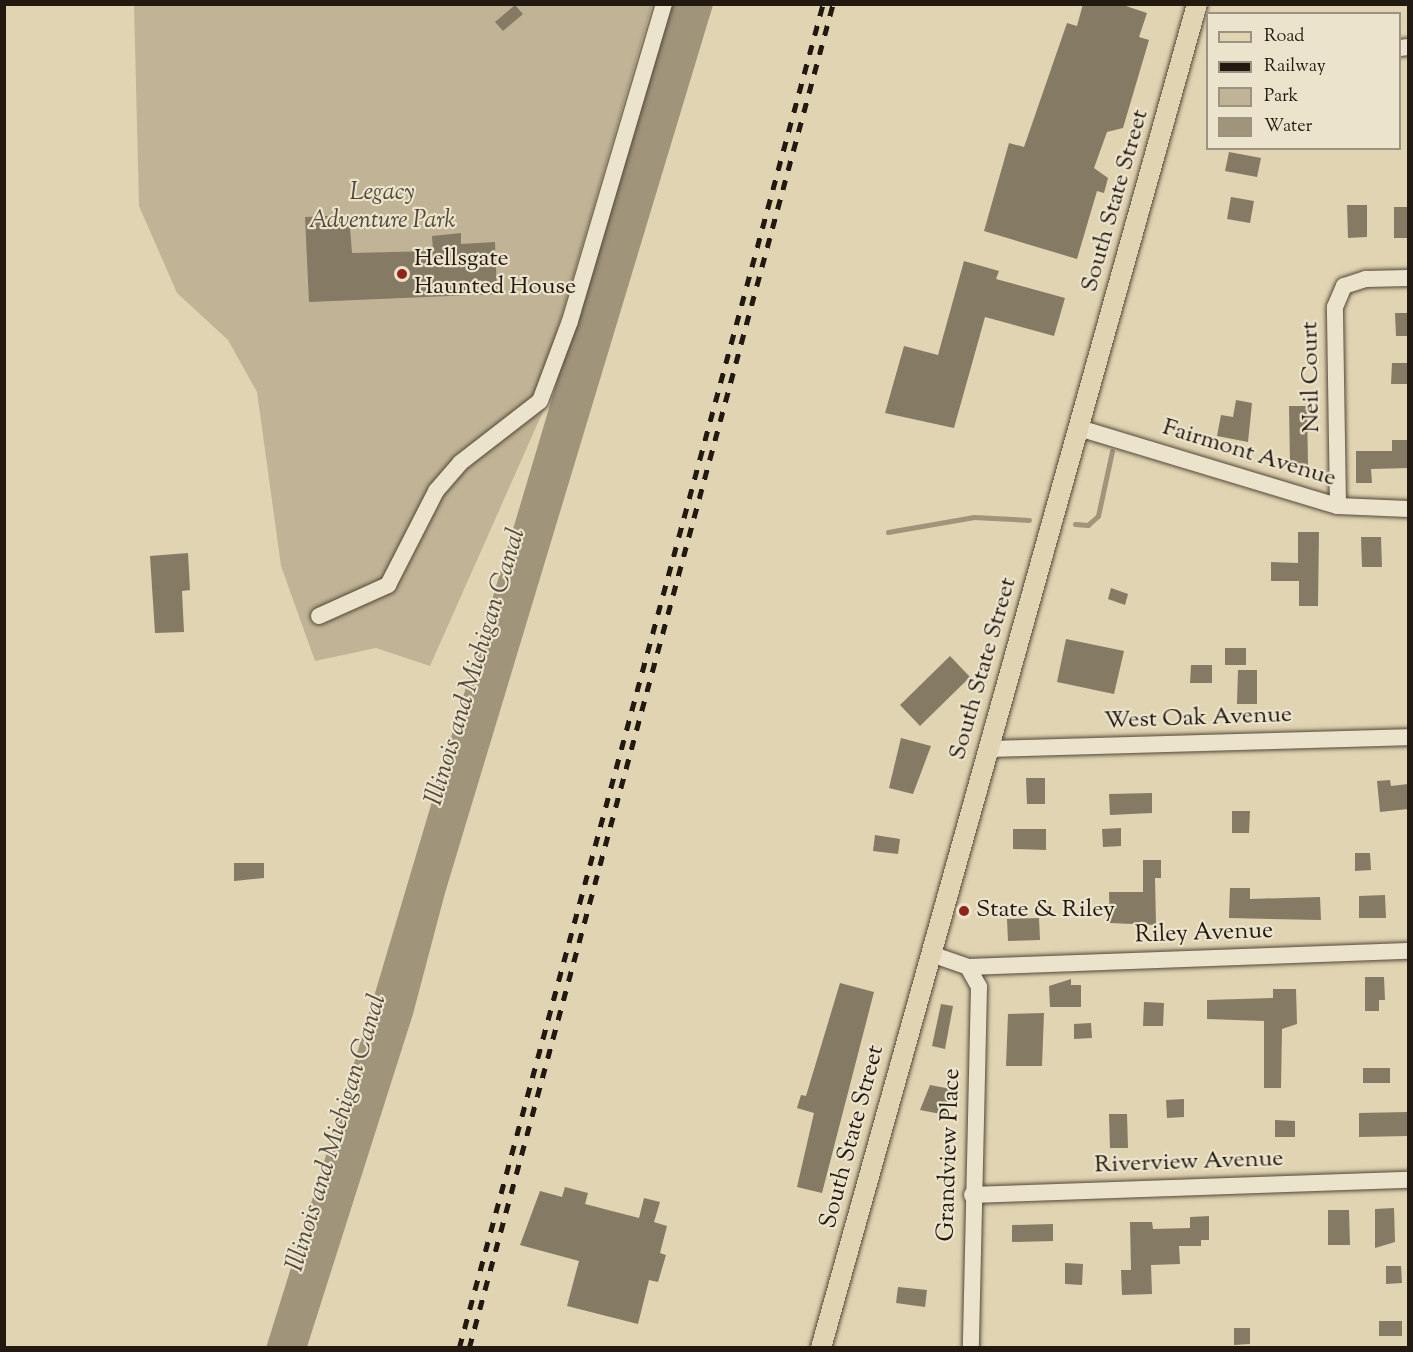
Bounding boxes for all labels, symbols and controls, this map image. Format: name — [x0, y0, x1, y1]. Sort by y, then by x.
legend — [1206, 12, 1401, 150]
text: Road — [1264, 24, 1304, 50]
text: Railway — [1264, 54, 1326, 80]
text: Park — [1264, 84, 1298, 110]
street label: South State Street — [1076, 106, 1156, 296]
text: Water — [1264, 114, 1312, 140]
park label: Legacy Adventure Park — [309, 180, 455, 236]
place label: Hellsgate Haunted House — [414, 246, 576, 302]
marker: Hellsgate Haunted House — [395, 267, 409, 281]
street label: Neil Court — [1297, 321, 1327, 433]
street label: Fairmont Avenue — [1159, 414, 1339, 494]
water label: Illinois and Michigan Canal — [419, 525, 533, 809]
street label: South State Street — [944, 574, 1024, 764]
street label: West Oak Avenue — [1103, 701, 1293, 737]
place label: State & Riley — [976, 897, 1115, 925]
marker: State & Riley — [957, 904, 971, 918]
street label: Riley Avenue — [1134, 917, 1274, 951]
water label: Illinois and Michigan Canal — [280, 991, 394, 1275]
street label: South State Street — [815, 1042, 891, 1232]
street label: Grandview Place — [933, 1068, 967, 1242]
street label: Riverview Avenue — [1094, 1145, 1284, 1181]

